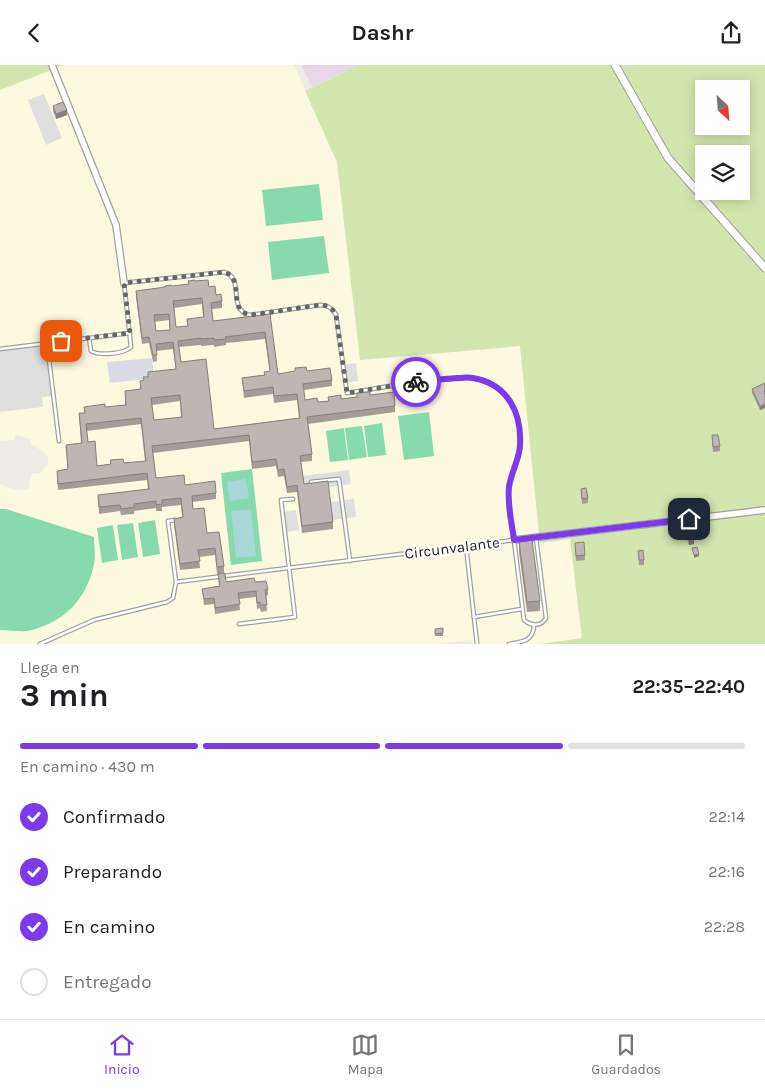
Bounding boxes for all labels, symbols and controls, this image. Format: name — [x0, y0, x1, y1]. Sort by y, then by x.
icon: back — [20, 19, 48, 47]
icon: share — [717, 19, 745, 47]
text: Dashr — [352, 20, 413, 46]
north arrow — [695, 80, 750, 135]
map controls — [695, 80, 750, 200]
button: layers — [695, 145, 750, 200]
pin — [40, 320, 82, 362]
icon: bag — [47, 327, 75, 355]
courier — [391, 357, 441, 407]
icon: bike — [402, 368, 430, 396]
pin — [668, 498, 710, 540]
icon: home — [675, 505, 703, 533]
street label: Circunvalante — [403, 533, 501, 563]
text: Llega en — [20, 658, 80, 677]
text: 22:35–22:40 — [633, 676, 745, 698]
text: 3 min — [20, 677, 109, 714]
text: En camino · 430 m — [20, 757, 155, 776]
icon: check — [20, 803, 48, 831]
text: Confirmado — [63, 806, 165, 828]
text: 22:14 — [709, 807, 745, 826]
icon: check — [20, 858, 48, 886]
text: Preparando — [63, 861, 162, 883]
text: 22:16 — [708, 862, 745, 881]
icon: check — [20, 913, 48, 941]
text: En camino — [63, 916, 155, 938]
text: 22:28 — [704, 917, 745, 936]
text: Entregado — [63, 971, 152, 993]
tab: Inicio — [104, 1031, 140, 1078]
tab: Mapa — [348, 1031, 383, 1078]
tab: Guardados — [591, 1031, 661, 1078]

